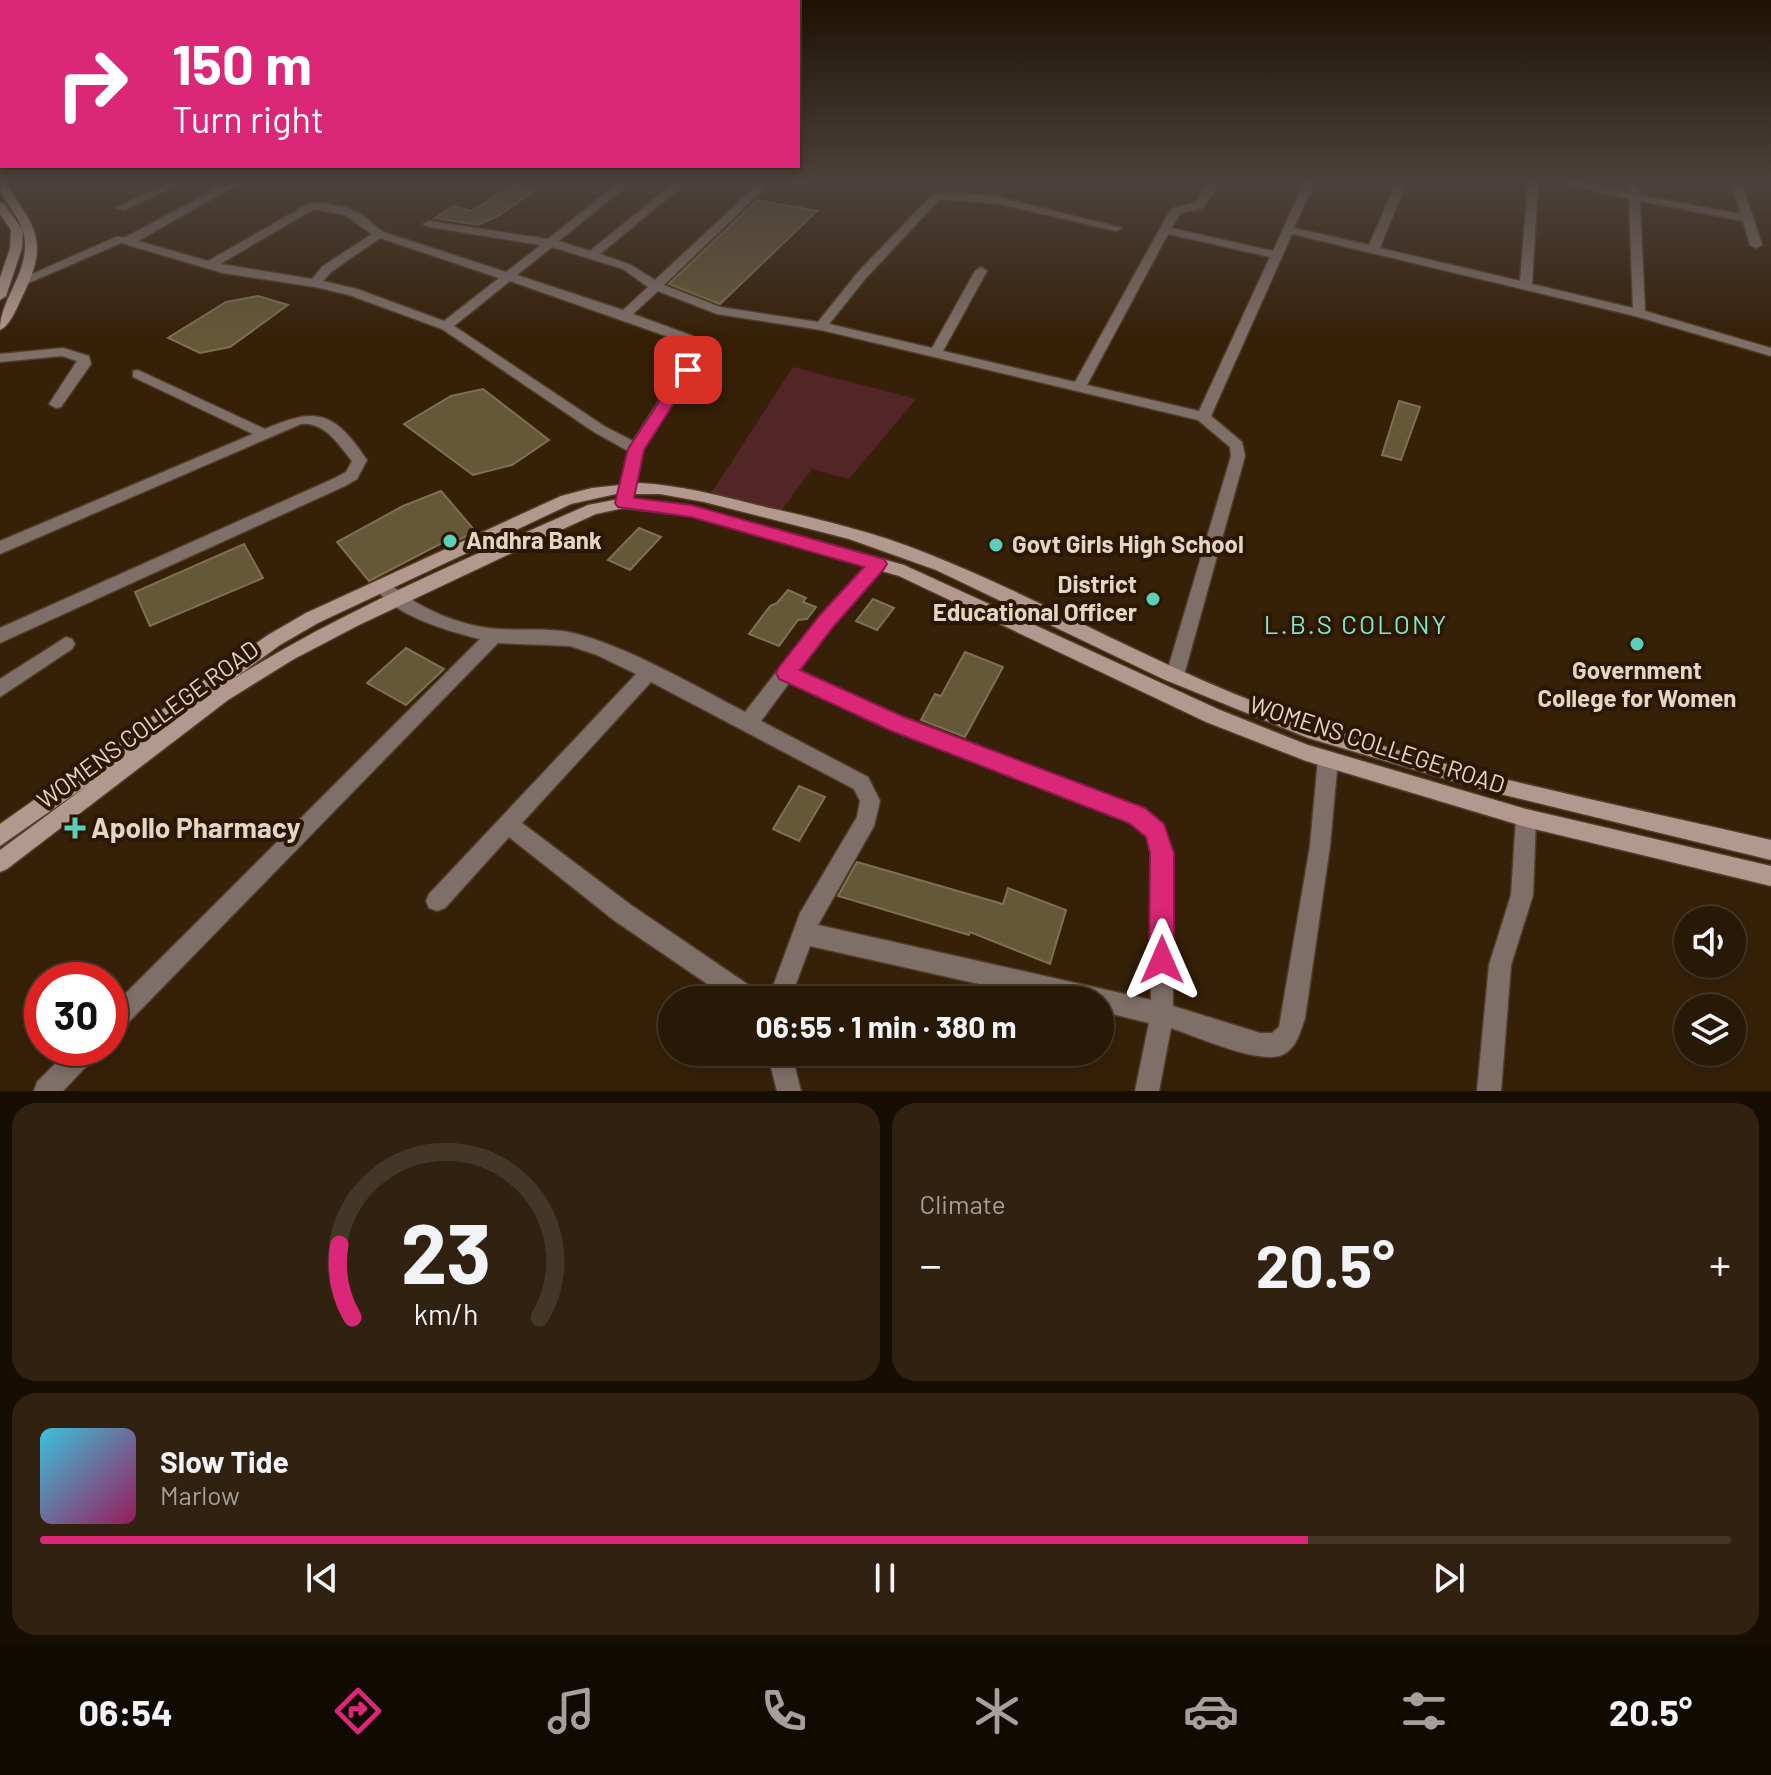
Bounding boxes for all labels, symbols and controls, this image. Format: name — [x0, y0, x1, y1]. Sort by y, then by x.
text: 150 m — [172, 29, 312, 96]
icon: right — [40, 32, 144, 136]
text: Turn right — [172, 97, 324, 140]
pin — [654, 336, 722, 404]
icon: arrive — [666, 348, 710, 392]
place label: Andhra Bank — [466, 525, 602, 554]
place label: Govt Girls High School — [1012, 529, 1244, 558]
marker: Andhra Bank — [441, 532, 459, 550]
marker: Govt Girls High School — [987, 536, 1005, 554]
place label: District Educational Officer — [933, 569, 1137, 626]
marker: District Educational Officer — [1144, 590, 1162, 608]
district label: L.B.S COLONY — [1264, 608, 1448, 639]
street label: WOMENS COLLEGE ROAD — [31, 634, 263, 814]
marker: Government College for Women — [1628, 635, 1646, 653]
place label: Government College for Women — [1537, 655, 1737, 712]
street label: WOMENS COLLEGE ROAD — [1246, 689, 1509, 799]
place label: Apollo Pharmacy — [91, 810, 301, 844]
marker: Apollo Pharmacy — [66, 819, 84, 837]
map controls — [1674, 906, 1746, 1066]
button: sound — [1674, 906, 1746, 978]
position arrow — [1120, 918, 1204, 1002]
speed limit sign: 30 — [24, 962, 128, 1066]
button: layers — [1674, 994, 1746, 1066]
text: 06:55 · 1 min · 380 m — [756, 1008, 1016, 1044]
text: Climate — [920, 1188, 1006, 1219]
text: 23 — [401, 1201, 491, 1301]
text: 20.5° — [1256, 1228, 1395, 1300]
text: − — [920, 1237, 942, 1290]
text: + — [1709, 1237, 1731, 1290]
text: km/h — [413, 1296, 478, 1331]
text: Slow Tide — [160, 1443, 289, 1479]
text: Marlow — [160, 1479, 240, 1510]
icon: previous — [300, 1556, 344, 1600]
icon: pause — [863, 1556, 907, 1600]
icon: next — [1427, 1556, 1471, 1600]
icon: directions — [330, 1683, 386, 1739]
icon: music — [543, 1683, 599, 1739]
icon: phone — [756, 1683, 812, 1739]
icon: climate — [969, 1683, 1025, 1739]
icon: car — [1183, 1683, 1239, 1739]
icon: filters — [1396, 1683, 1452, 1739]
text: 06:54 — [79, 1690, 173, 1733]
text: 20.5° — [1609, 1690, 1692, 1733]

